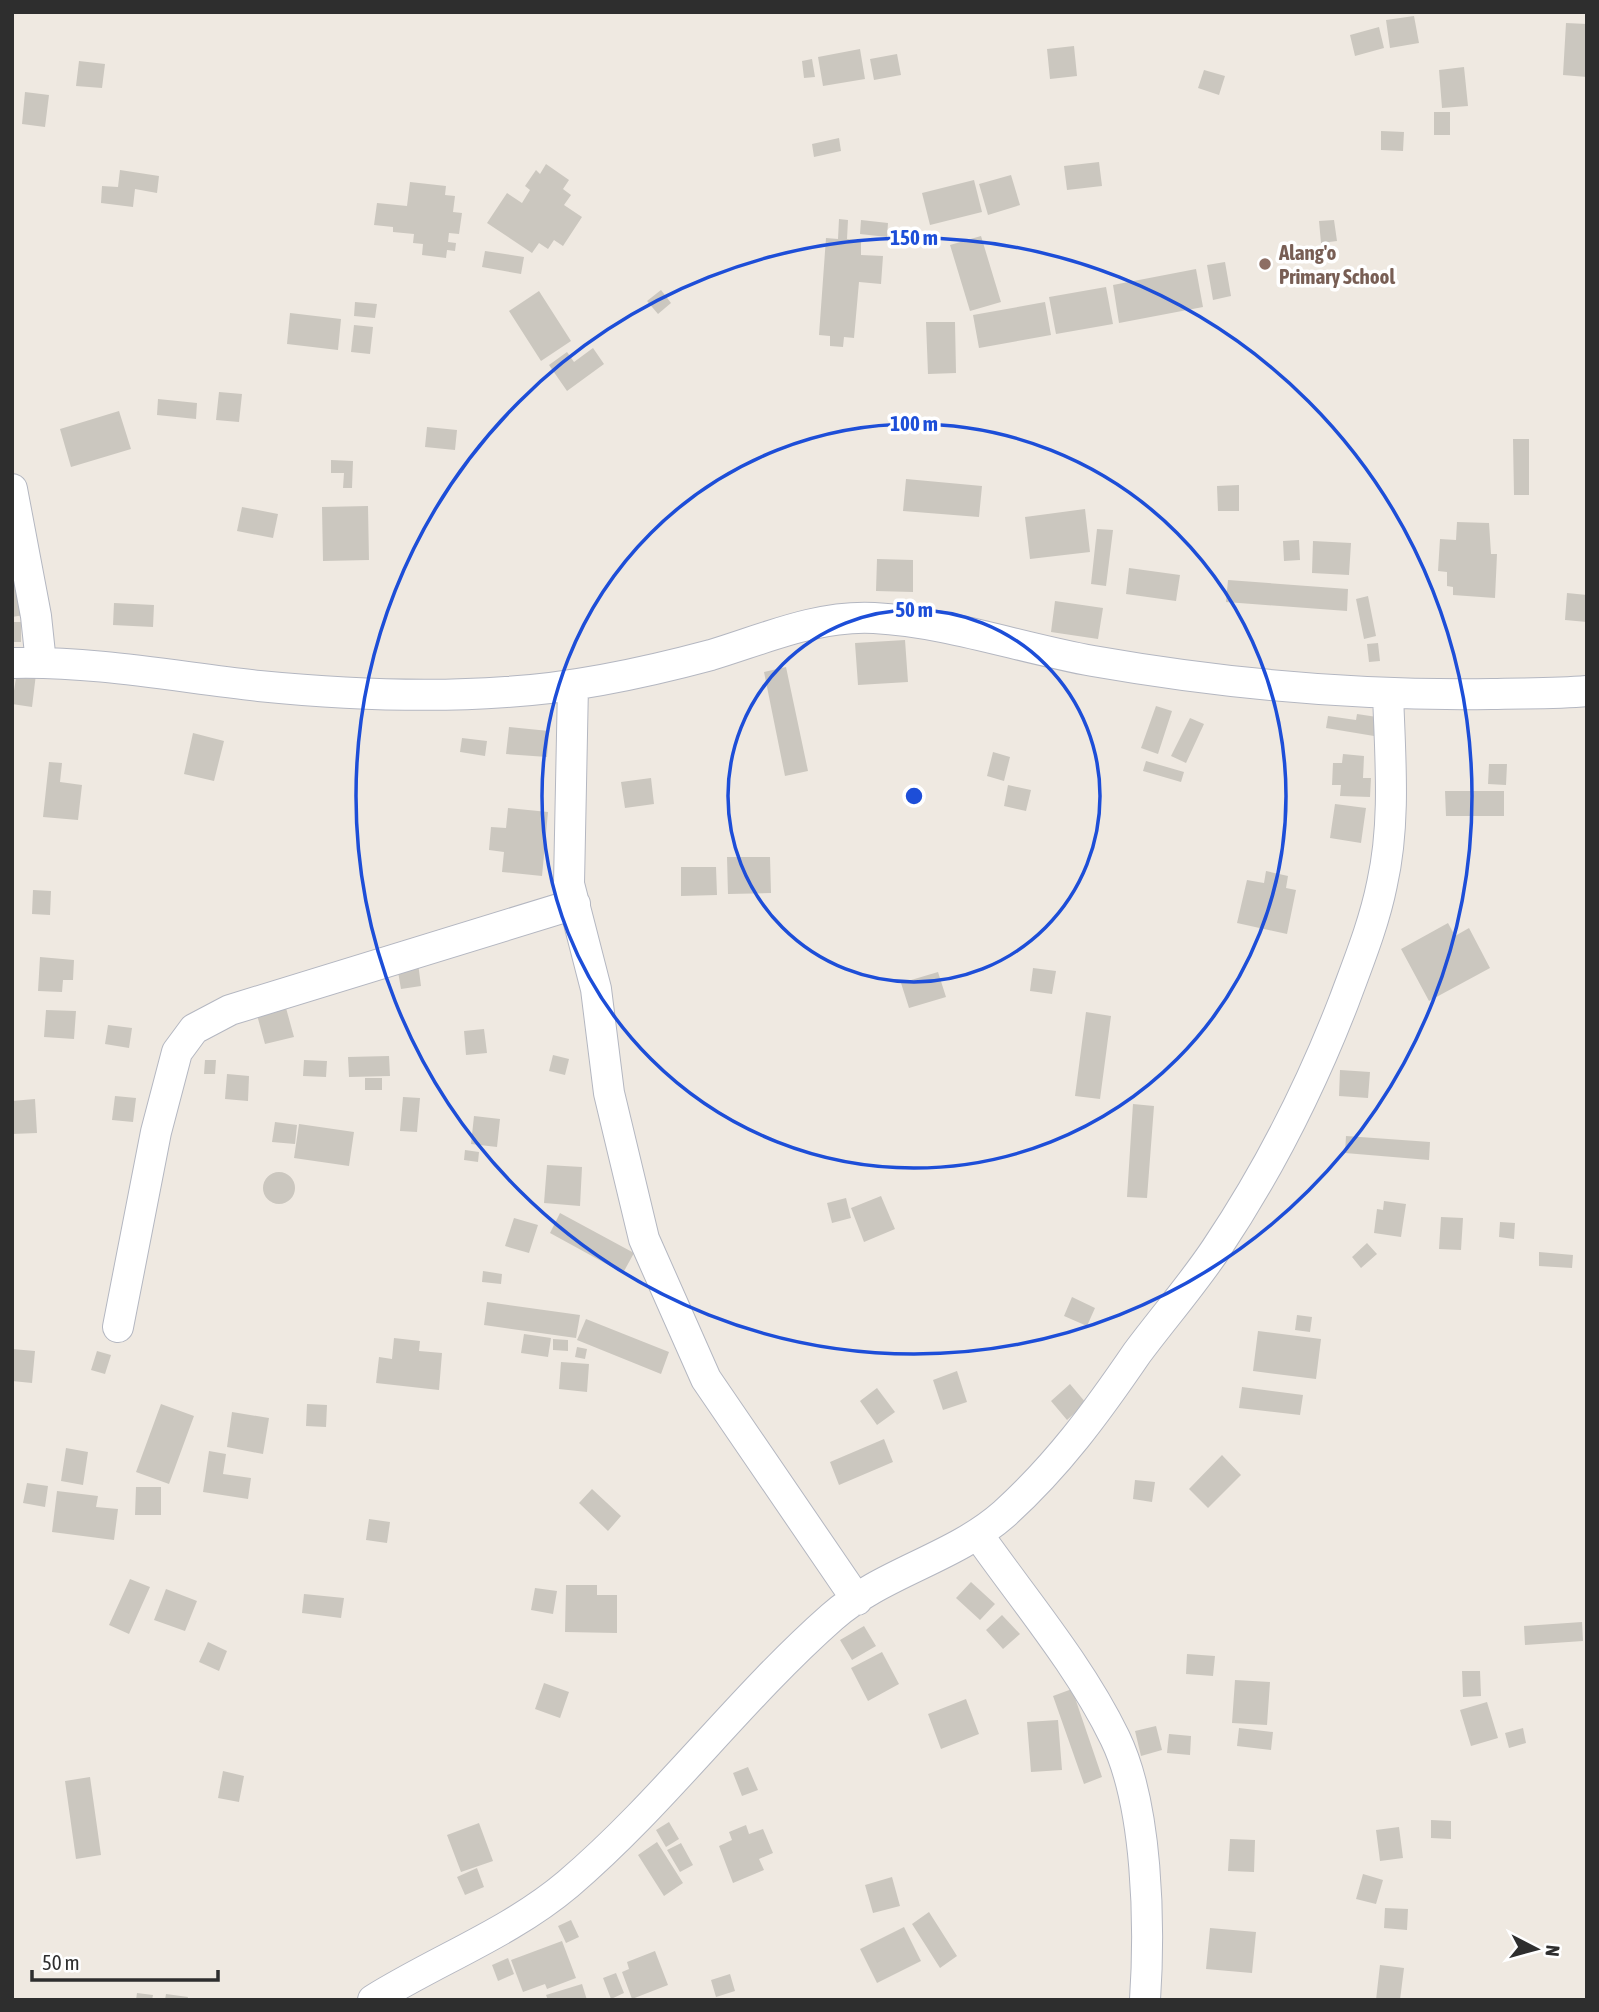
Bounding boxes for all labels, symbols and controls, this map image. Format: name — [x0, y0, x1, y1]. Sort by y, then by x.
text: 150 m — [890, 225, 938, 249]
place label: Alang'o Primary School — [1278, 240, 1395, 288]
marker: Alang'o Primary School — [1257, 256, 1273, 272]
text: 100 m — [890, 411, 938, 435]
text: 50 m — [895, 597, 933, 621]
centre of rings — [902, 784, 926, 808]
north arrow — [1501, 1914, 1571, 1984]
scale bar — [32, 1938, 217, 1982]
text: N — [1541, 1944, 1564, 1958]
text: 50 m — [42, 1950, 80, 1974]

